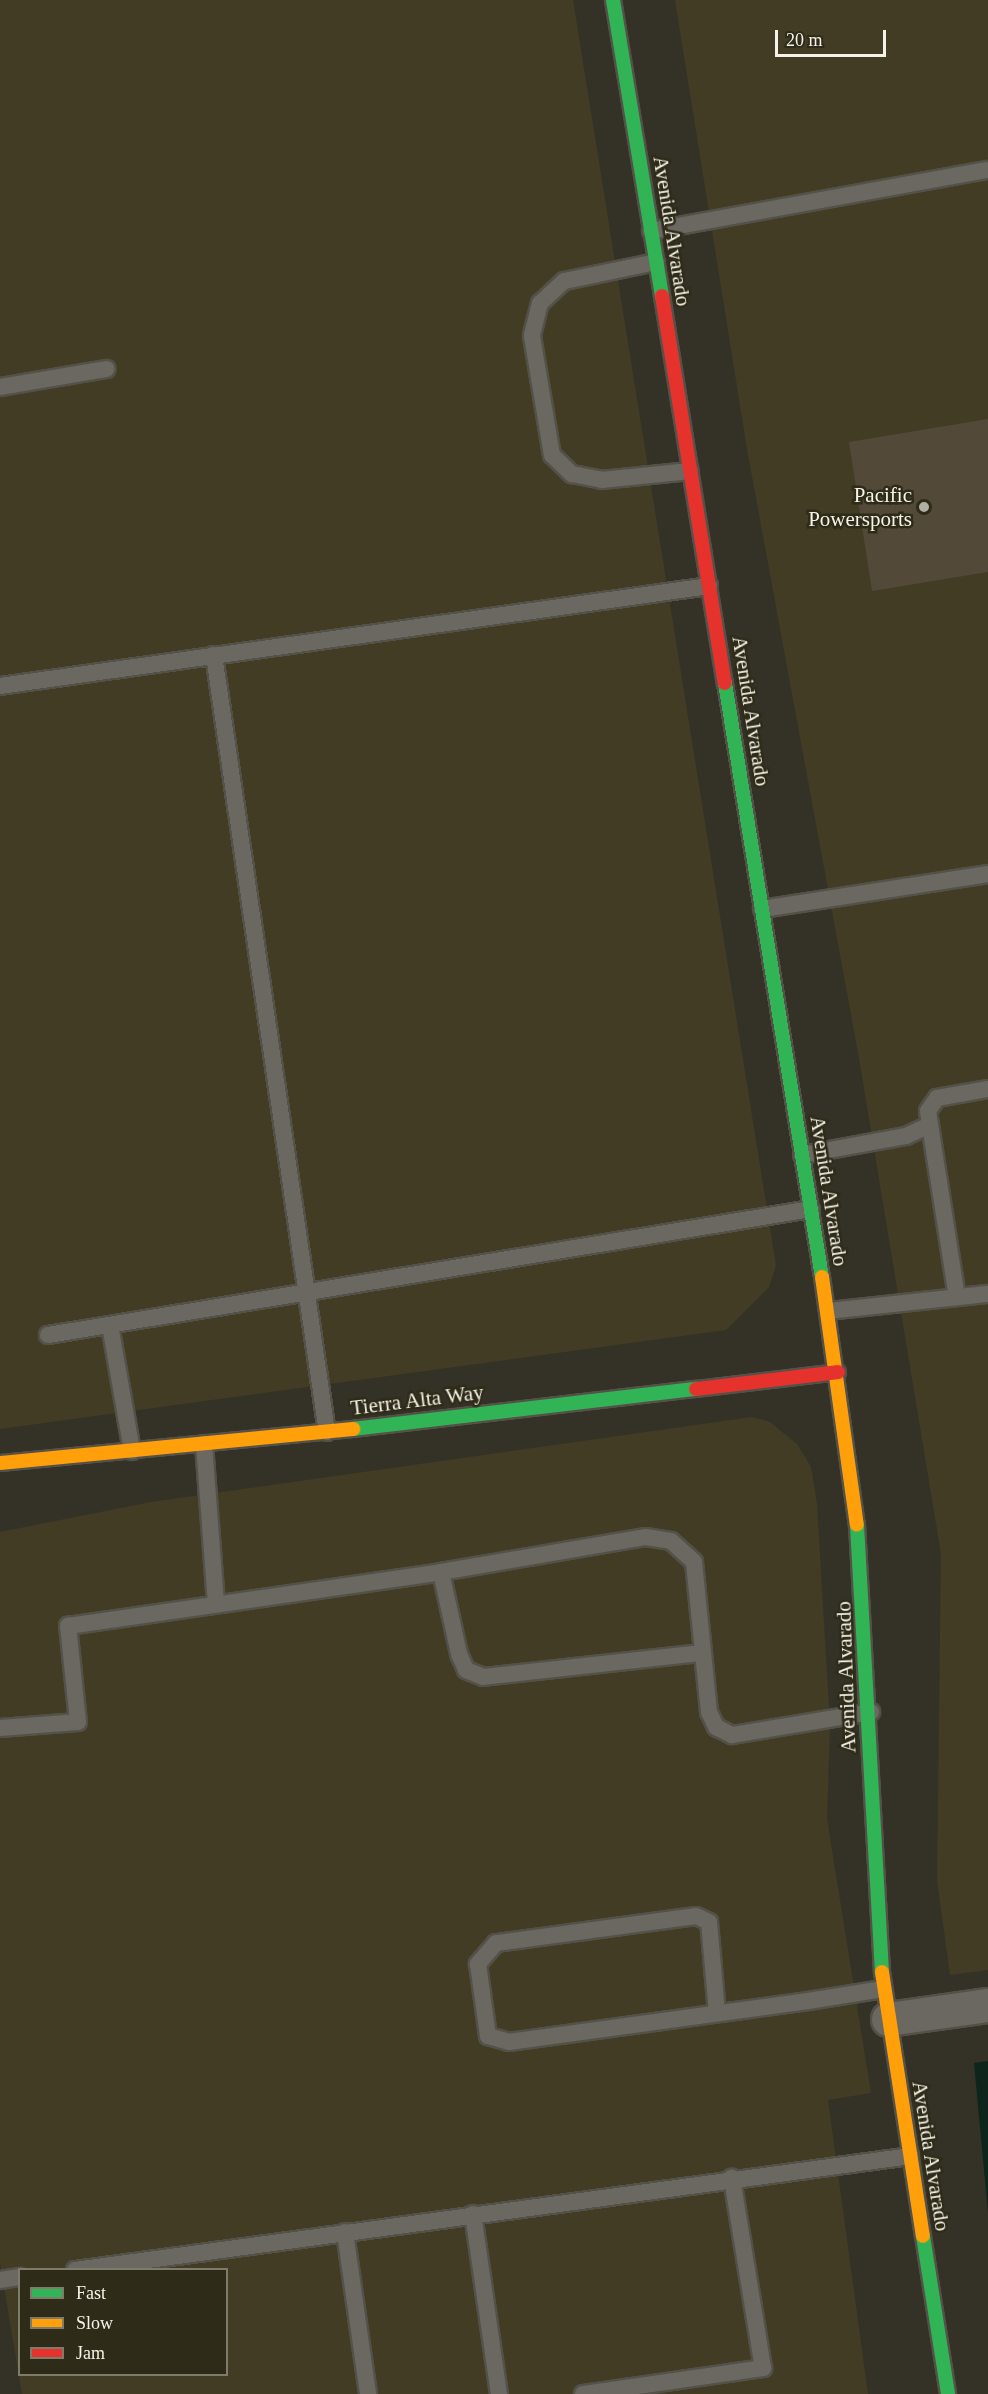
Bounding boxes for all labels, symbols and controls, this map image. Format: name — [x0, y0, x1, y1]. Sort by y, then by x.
scale bar — [778, 18, 889, 56]
text: 20 m — [786, 30, 823, 50]
street label: Avenida Alvarado — [648, 153, 696, 309]
place label: Pacific Powersports — [808, 482, 912, 532]
marker: Pacific Powersports — [917, 500, 931, 514]
street label: Avenida Alvarado — [727, 633, 775, 789]
street label: Avenida Alvarado — [805, 1113, 853, 1269]
street label: Tierra Alta Way — [348, 1379, 486, 1421]
street label: Avenida Alvarado — [831, 1600, 861, 1754]
street label: Avenida Alvarado — [907, 2078, 955, 2234]
legend — [18, 2268, 228, 2376]
text: Fast — [76, 2283, 106, 2303]
text: Slow — [76, 2313, 113, 2333]
text: Jam — [76, 2343, 105, 2363]

